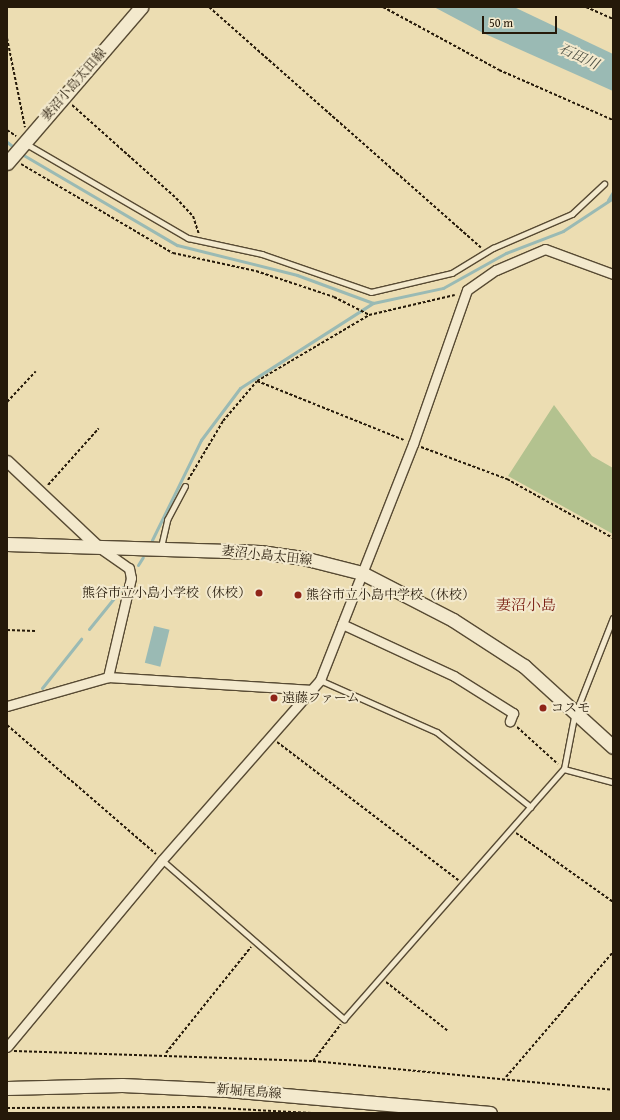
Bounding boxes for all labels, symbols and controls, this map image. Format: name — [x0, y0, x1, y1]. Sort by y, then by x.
scale bar — [484, 8, 559, 34]
text: 50 m — [489, 14, 513, 31]
water label: 石田川 — [556, 40, 602, 72]
street label: 妻沼小島太田線 — [38, 46, 110, 124]
street label: 妻沼小島太田線 — [221, 543, 313, 569]
place label: 熊谷市立小島小学校（休校） — [82, 585, 251, 601]
place label: 熊谷市立小島中学校（休校） — [306, 587, 475, 603]
marker: 熊谷市立小島小学校（休校） — [254, 588, 264, 598]
marker: 熊谷市立小島中学校（休校） — [293, 590, 303, 600]
district label: 妻沼小島 — [496, 596, 556, 614]
place label: 遠藤ファーム — [282, 690, 360, 706]
marker: 遠藤ファーム — [269, 693, 279, 703]
place label: コスモ — [551, 700, 590, 716]
marker: コスモ — [538, 703, 548, 713]
street label: 新堀尾島線 — [216, 1082, 282, 1102]

